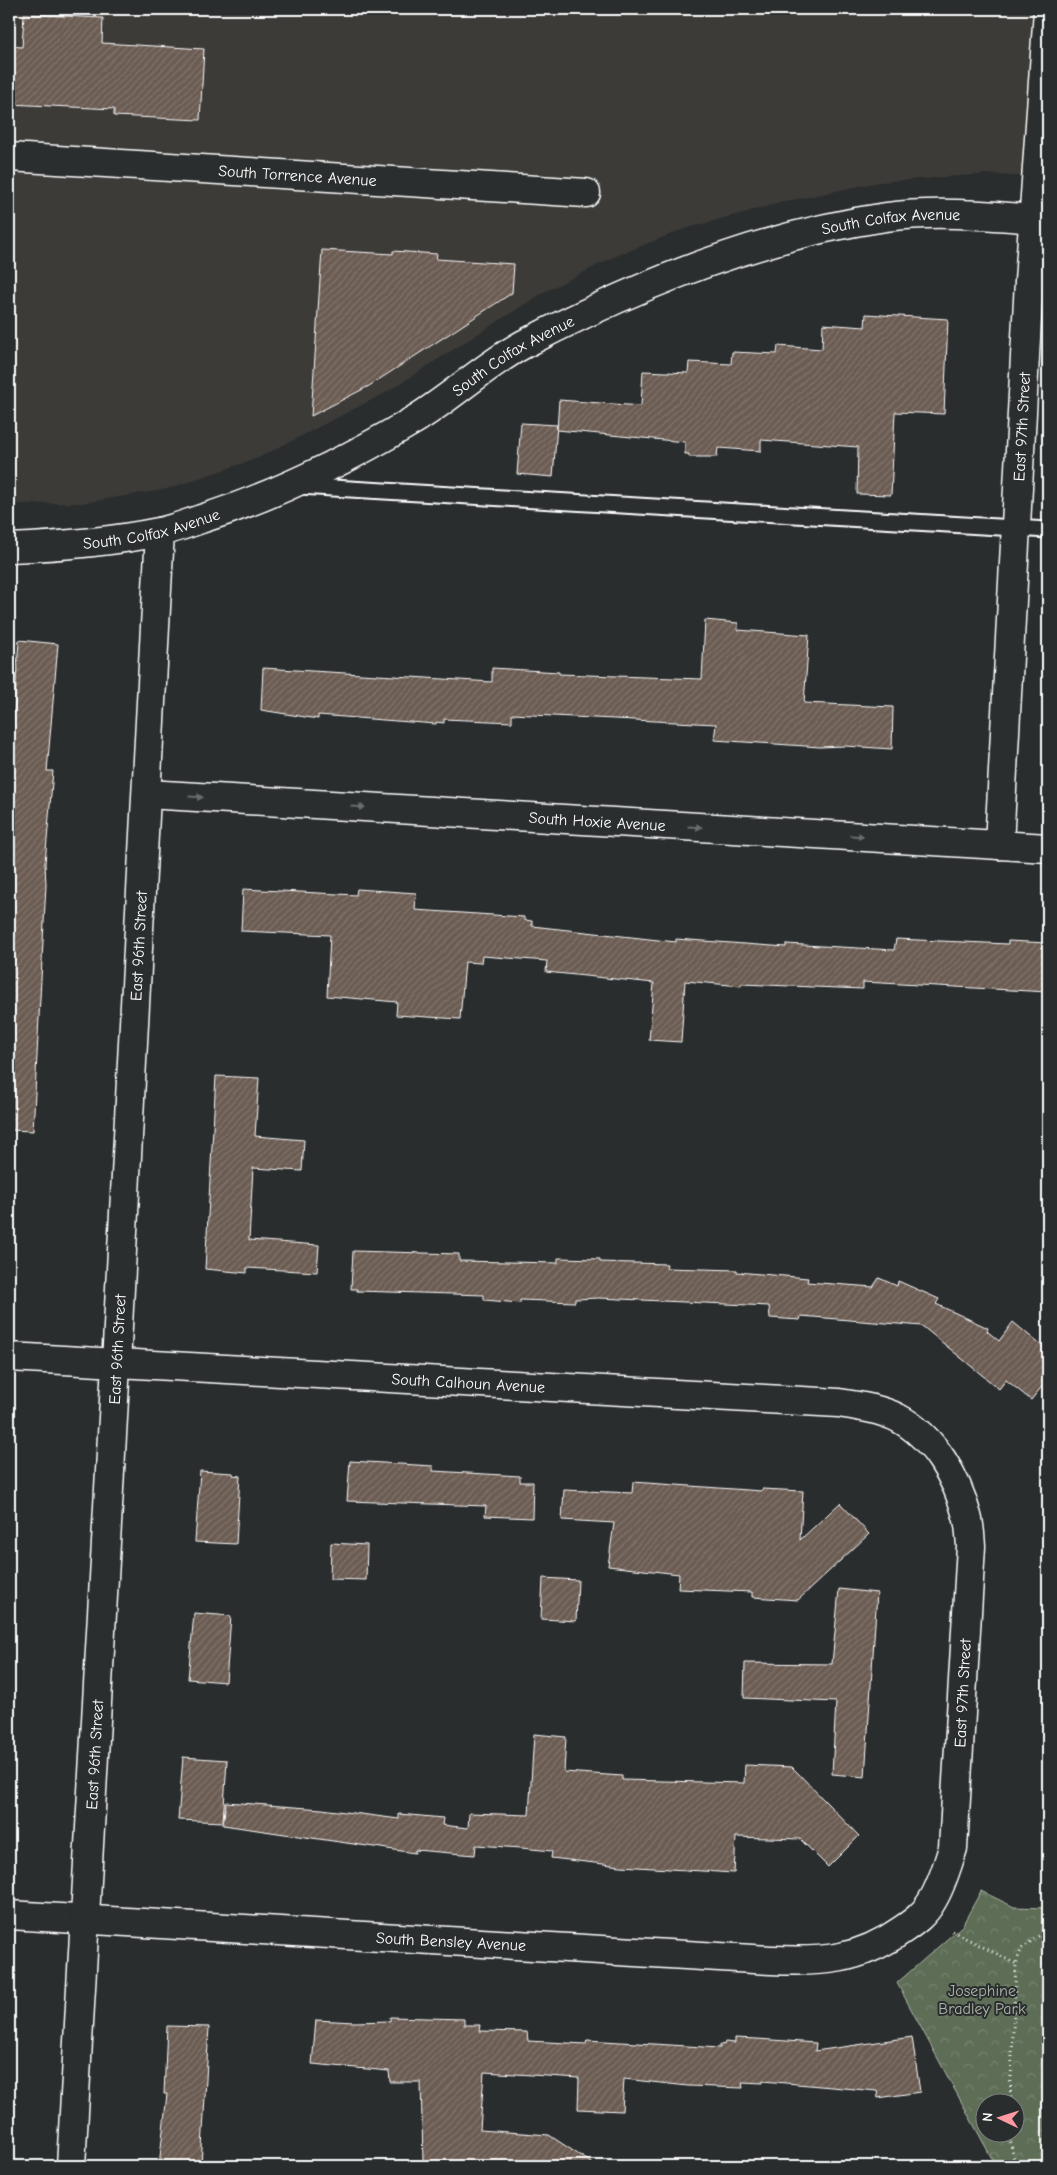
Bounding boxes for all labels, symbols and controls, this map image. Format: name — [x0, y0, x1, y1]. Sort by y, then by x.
street label: South Torrence Avenue — [218, 162, 377, 190]
street label: South Colfax Avenue — [820, 206, 960, 239]
street label: South Colfax Avenue — [449, 312, 577, 400]
street label: East 97th Street — [1010, 371, 1034, 482]
street label: South Colfax Avenue — [82, 505, 222, 553]
one-way arrow — [188, 794, 204, 802]
one-way arrow — [350, 803, 366, 811]
street label: South Hoxie Avenue — [528, 809, 666, 835]
one-way arrow — [687, 823, 703, 831]
one-way arrow — [850, 833, 866, 841]
street label: East 96th Street — [127, 890, 151, 1001]
street label: East 96th Street — [106, 1293, 130, 1405]
street label: South Calhoun Avenue — [391, 1370, 546, 1397]
street label: East 97th Street — [951, 1638, 975, 1748]
street label: East 96th Street — [83, 1699, 107, 1810]
street label: South Bensley Avenue — [376, 1929, 526, 1955]
park label: Josephine Bradley Park — [938, 1982, 1026, 2018]
north arrow — [974, 2092, 1024, 2142]
text: N — [979, 2112, 996, 2122]

